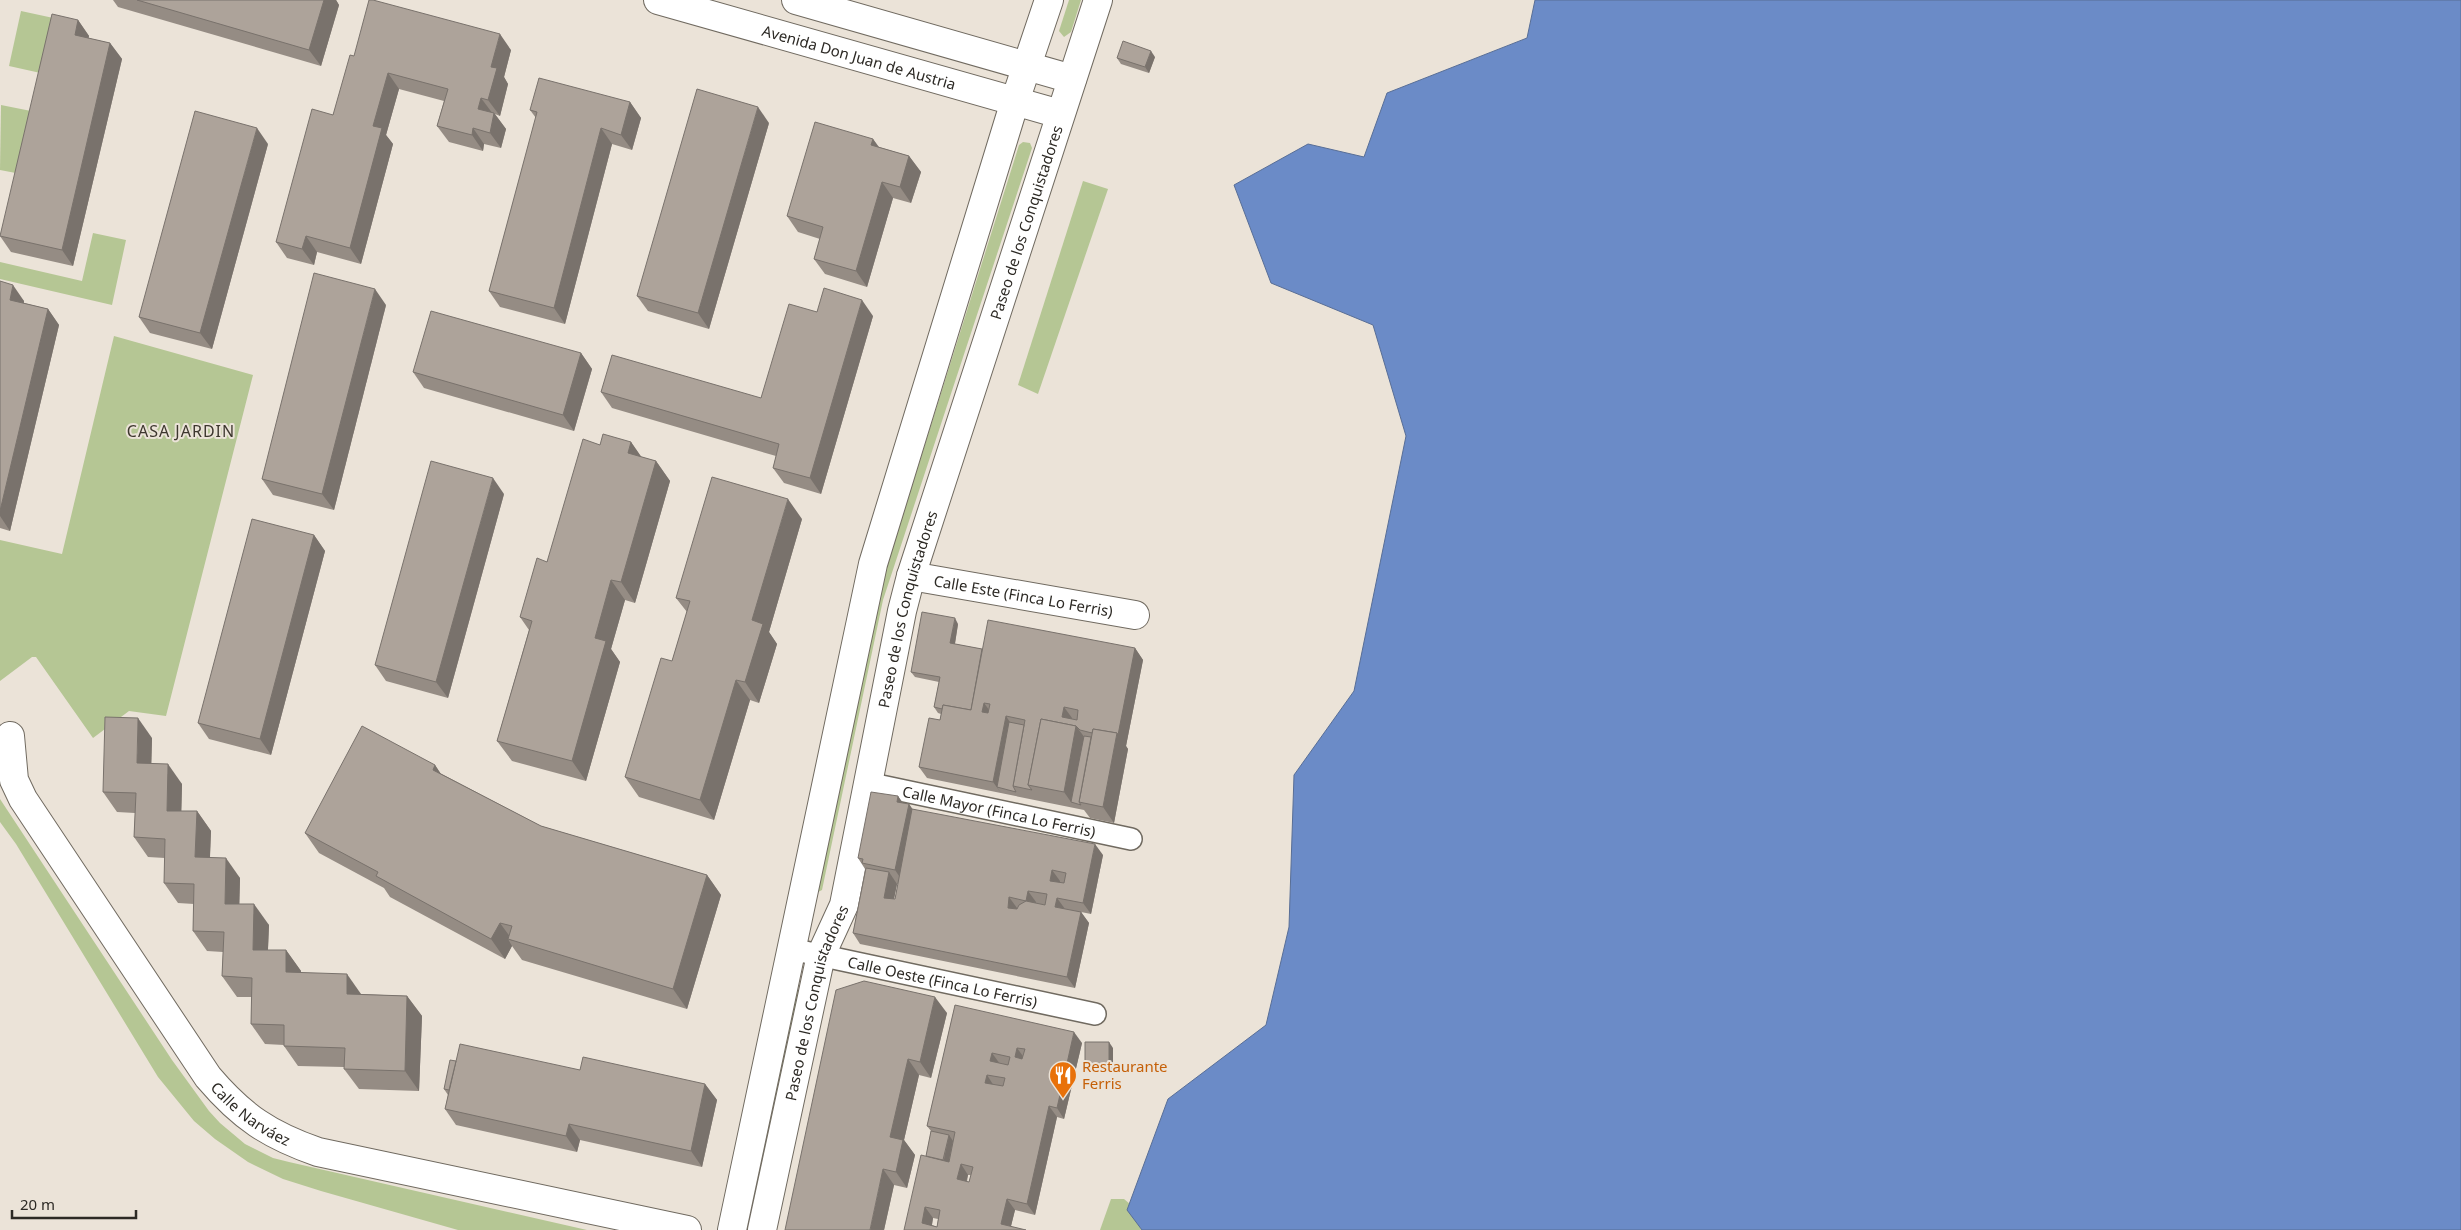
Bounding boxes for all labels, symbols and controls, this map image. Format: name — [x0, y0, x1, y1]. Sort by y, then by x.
street label: Avenida Don Juan de Austria — [760, 20, 958, 94]
street label: Paseo de los Conquistadores — [985, 123, 1067, 322]
district label: CASA JARDIN — [127, 420, 235, 442]
street label: Paseo de los Conquistadores — [873, 508, 942, 710]
street label: Calle Este (Finca Lo Ferris) — [932, 570, 1114, 621]
street label: Calle Mayor (Finca Lo Ferris) — [901, 781, 1098, 841]
street label: Paseo de los Conquistadores — [780, 902, 853, 1103]
street label: Calle Oeste (Finca Lo Ferris) — [846, 951, 1039, 1011]
place label: Restaurante Ferris — [1082, 1056, 1168, 1093]
restaurant icon: Restaurante Ferris — [1048, 1060, 1078, 1099]
street label: Calle Narváez — [207, 1077, 294, 1150]
scale bar — [12, 1188, 136, 1220]
text: 20 m — [20, 1194, 55, 1214]

